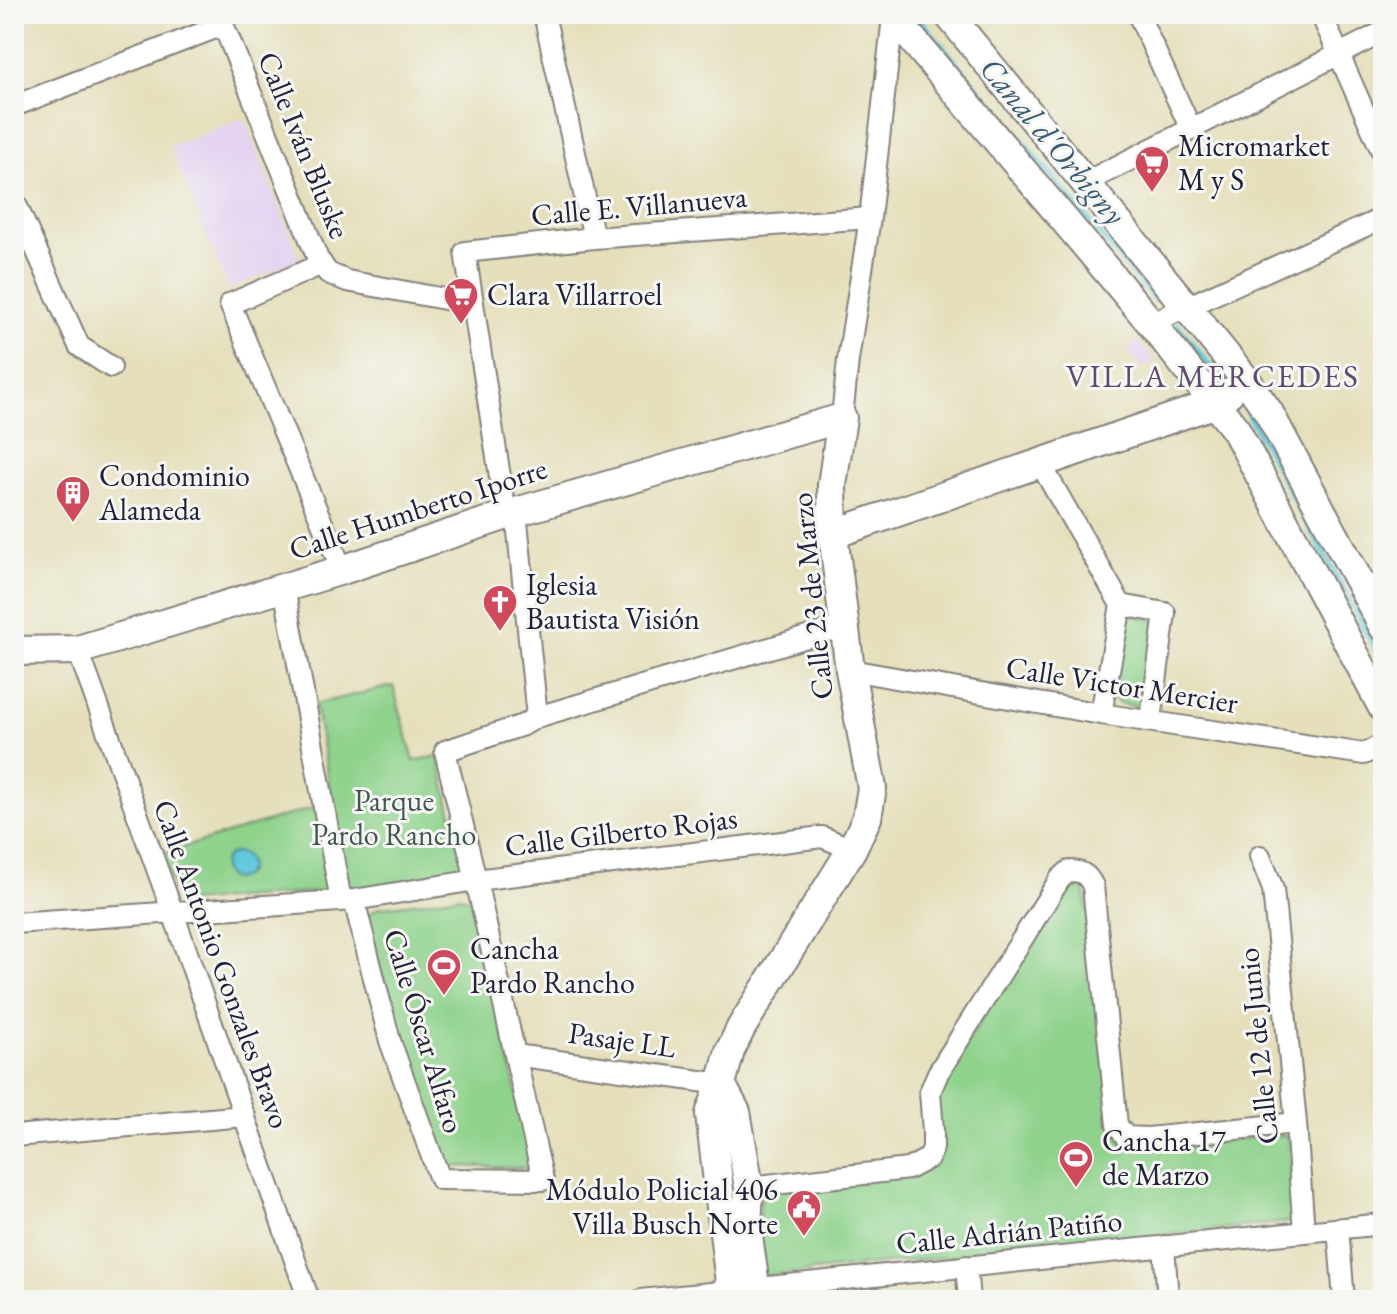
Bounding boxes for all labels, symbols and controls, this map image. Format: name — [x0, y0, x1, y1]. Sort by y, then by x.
street label: Calle Iván Bluske — [249, 46, 360, 244]
water label: Canal d'Orbigny — [971, 49, 1135, 234]
place label: Micromarket M y S — [1178, 126, 1330, 199]
supermarket icon: Micromarket M y S — [1133, 144, 1171, 194]
street label: Calle E. Villanueva — [529, 177, 749, 234]
place label: Clara Villarroel — [487, 275, 663, 314]
supermarket icon: Clara Villarroel — [442, 276, 480, 326]
district label: VILLA MERCEDES — [1066, 355, 1360, 397]
street label: Calle Humberto Iporre — [284, 448, 552, 569]
place label: Condominio Alameda — [98, 456, 250, 529]
building icon: Condominio Alameda — [54, 474, 92, 524]
street label: Calle 23 de Marzo — [781, 491, 842, 701]
place label: Iglesia Bautista Visión — [526, 565, 700, 638]
church icon: Iglesia Bautista Visión — [481, 583, 519, 633]
street label: Calle Victor Mercier — [1003, 647, 1241, 722]
park label: Parque Pardo Rancho — [312, 781, 476, 854]
street label: Calle Antonio Gonzales Bravo — [145, 794, 300, 1134]
street label: Calle Gilberto Rojas — [502, 798, 739, 865]
street label: Calle Óscar Alfaro — [375, 924, 474, 1138]
place label: Cancha Pardo Rancho — [470, 929, 635, 1002]
street label: Calle 12 de Junio — [1228, 946, 1287, 1146]
sports icon: Cancha Pardo Rancho — [425, 947, 463, 997]
street label: Pasaje LL — [566, 1013, 679, 1066]
place label: Cancha 17 de Marzo — [1102, 1121, 1226, 1194]
sports icon: Cancha 17 de Marzo — [1057, 1139, 1095, 1189]
place label: Módulo Policial 406 Villa Busch Norte — [546, 1170, 778, 1243]
public building icon: Módulo Policial 406 Villa Busch Norte — [785, 1188, 823, 1238]
street label: Calle Adrián Patiño — [894, 1200, 1124, 1263]

